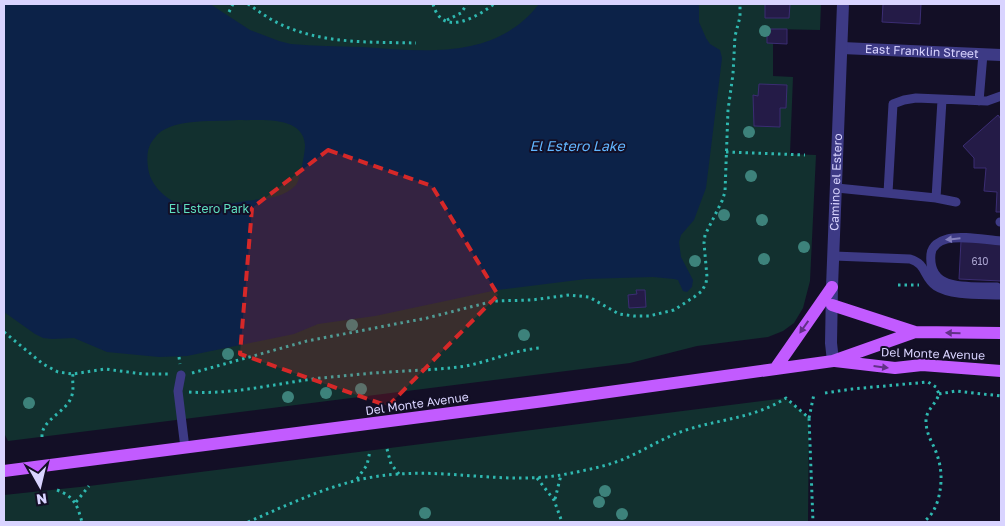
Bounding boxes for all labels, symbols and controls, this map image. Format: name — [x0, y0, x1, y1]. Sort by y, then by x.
street label: East Franklin Street — [865, 41, 979, 61]
street label: Camino el Estero — [826, 133, 845, 231]
water label: El Estero Lake — [529, 137, 625, 154]
park label: El Estero Park — [169, 201, 249, 216]
one-way arrow — [944, 235, 960, 243]
house number: 610 — [971, 255, 989, 267]
one-way arrow — [799, 320, 809, 334]
one-way arrow — [944, 328, 960, 336]
street label: Del Monte Avenue — [881, 344, 985, 363]
one-way arrow — [874, 363, 890, 371]
street label: Del Monte Avenue — [364, 389, 470, 418]
north arrow — [15, 461, 65, 511]
text: N — [35, 490, 48, 509]

